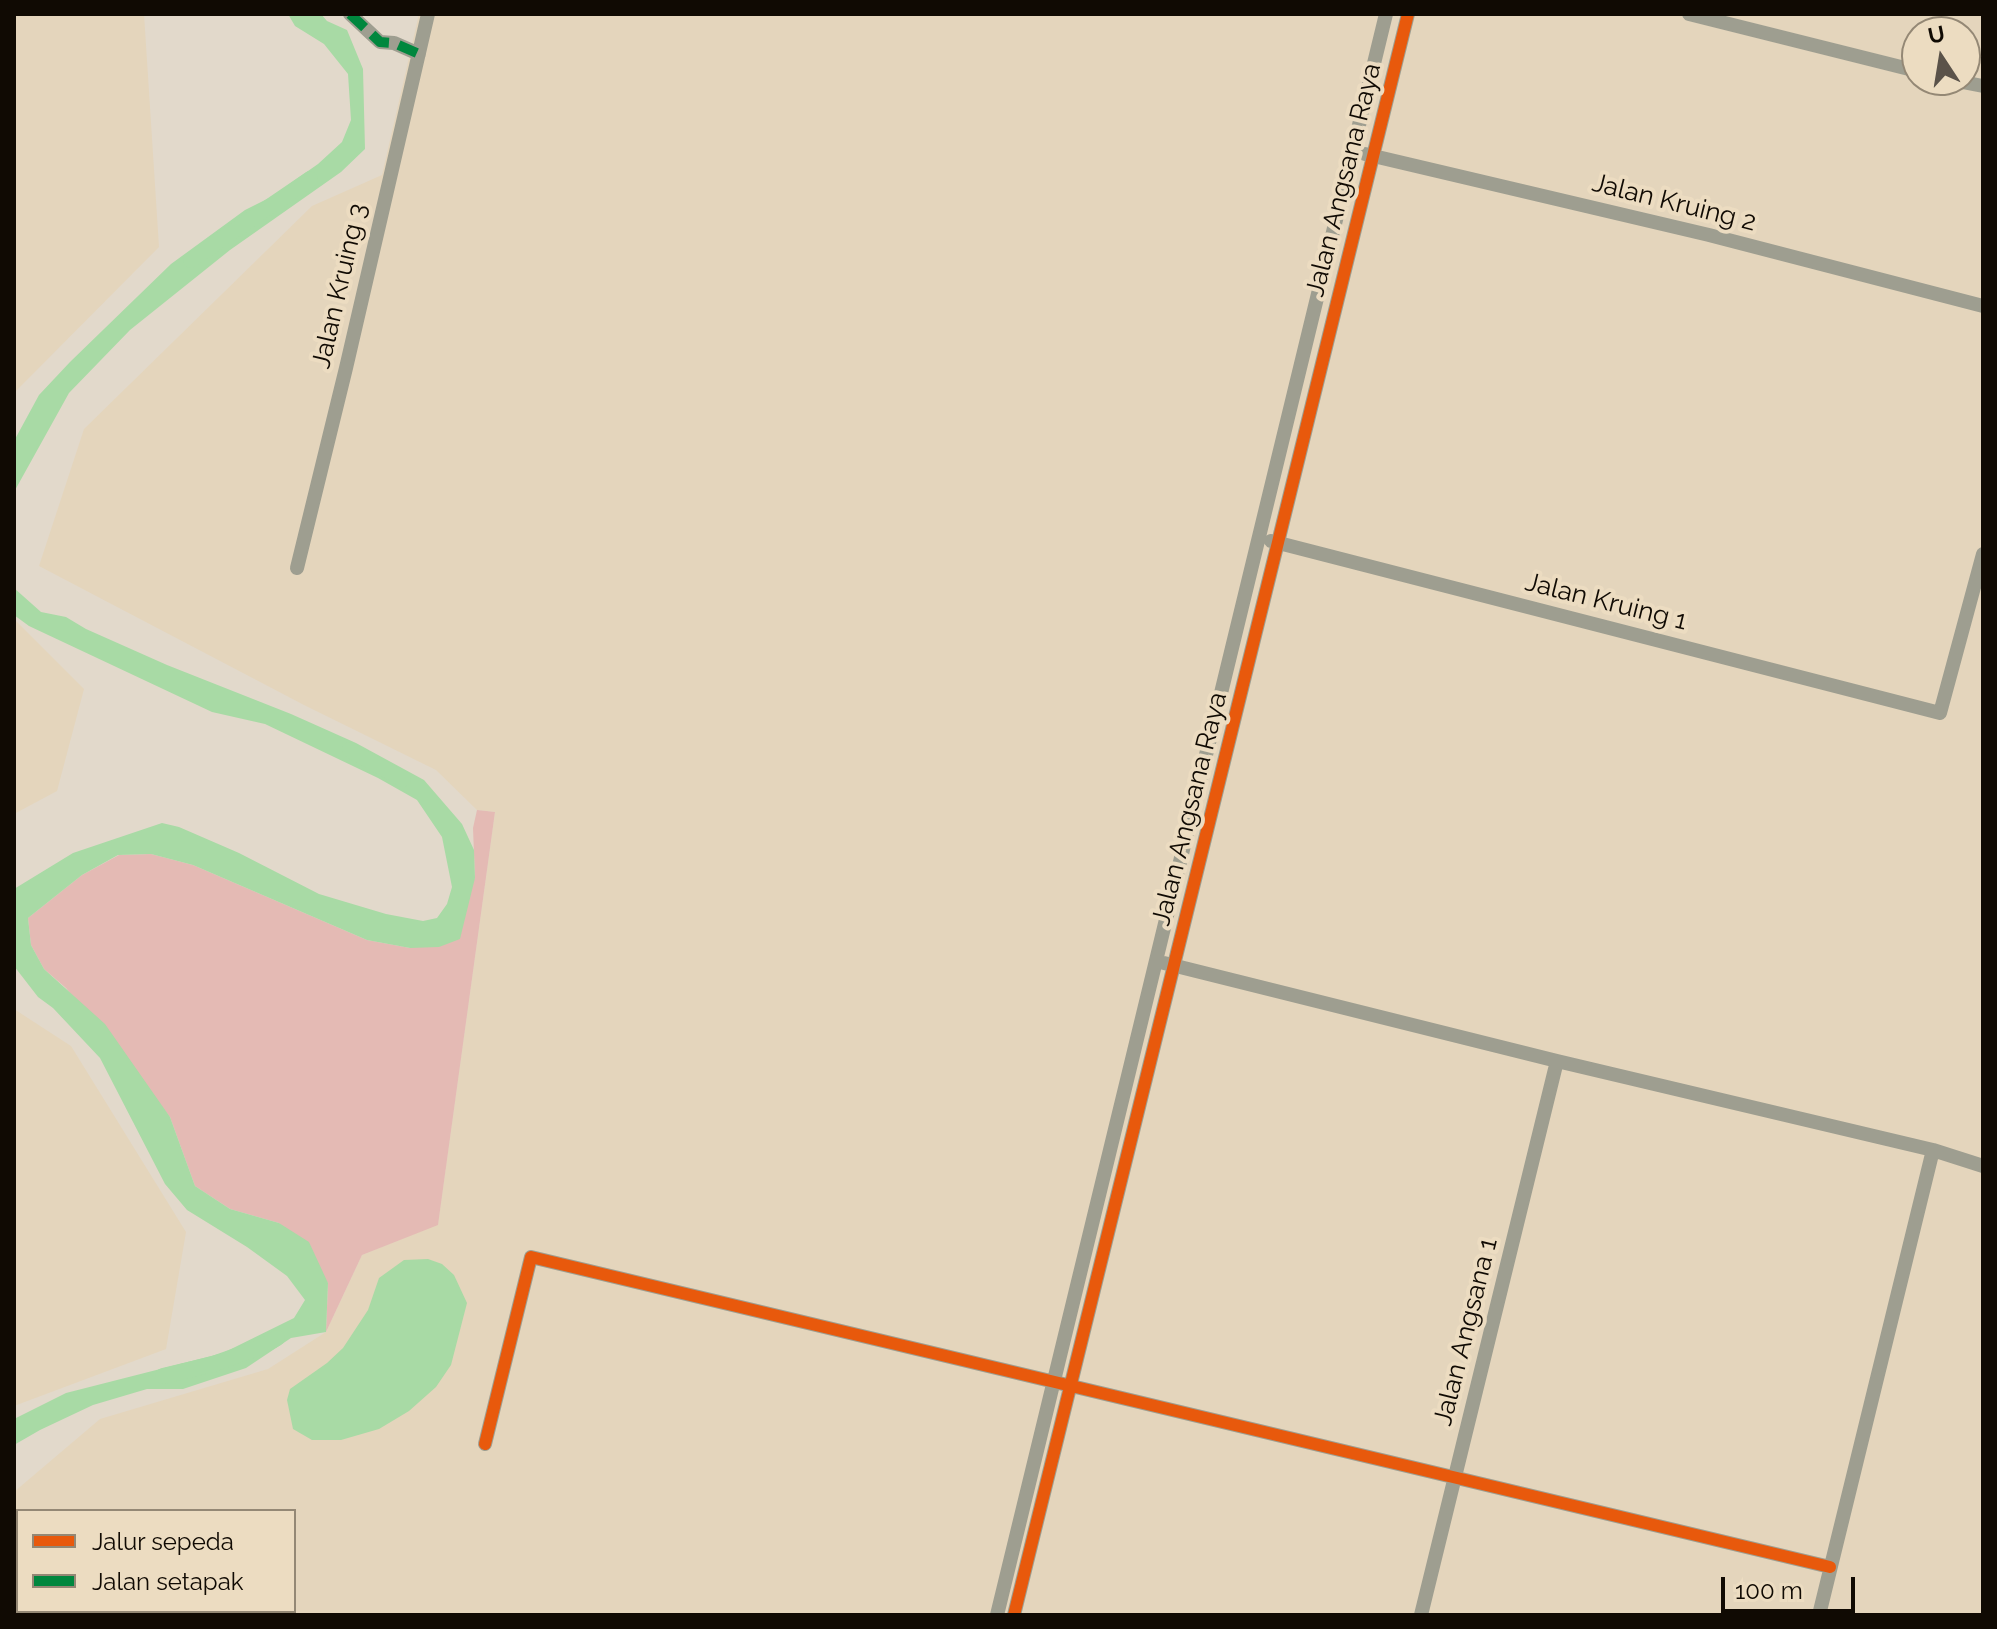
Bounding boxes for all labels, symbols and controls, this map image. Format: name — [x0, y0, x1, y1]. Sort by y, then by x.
north arrow — [1901, 16, 1981, 96]
text: U — [1926, 20, 1947, 49]
street label: Jalan Angsana Raya — [1300, 60, 1388, 300]
street label: Jalan Kruing 2 — [1589, 168, 1759, 238]
street label: Jalan Kruing 3 — [306, 201, 374, 371]
street label: Jalan Kruing 1 — [1522, 567, 1690, 637]
street label: Jalan Angsana Raya — [1146, 689, 1234, 929]
street label: Jalan Angsana 1 — [1428, 1235, 1504, 1429]
legend — [16, 1509, 296, 1613]
text: Jalur sepeda — [92, 1527, 234, 1556]
scale bar — [1725, 1561, 1859, 1611]
text: Jalan setapak — [92, 1567, 243, 1596]
text: 100 m — [1735, 1576, 1803, 1605]

